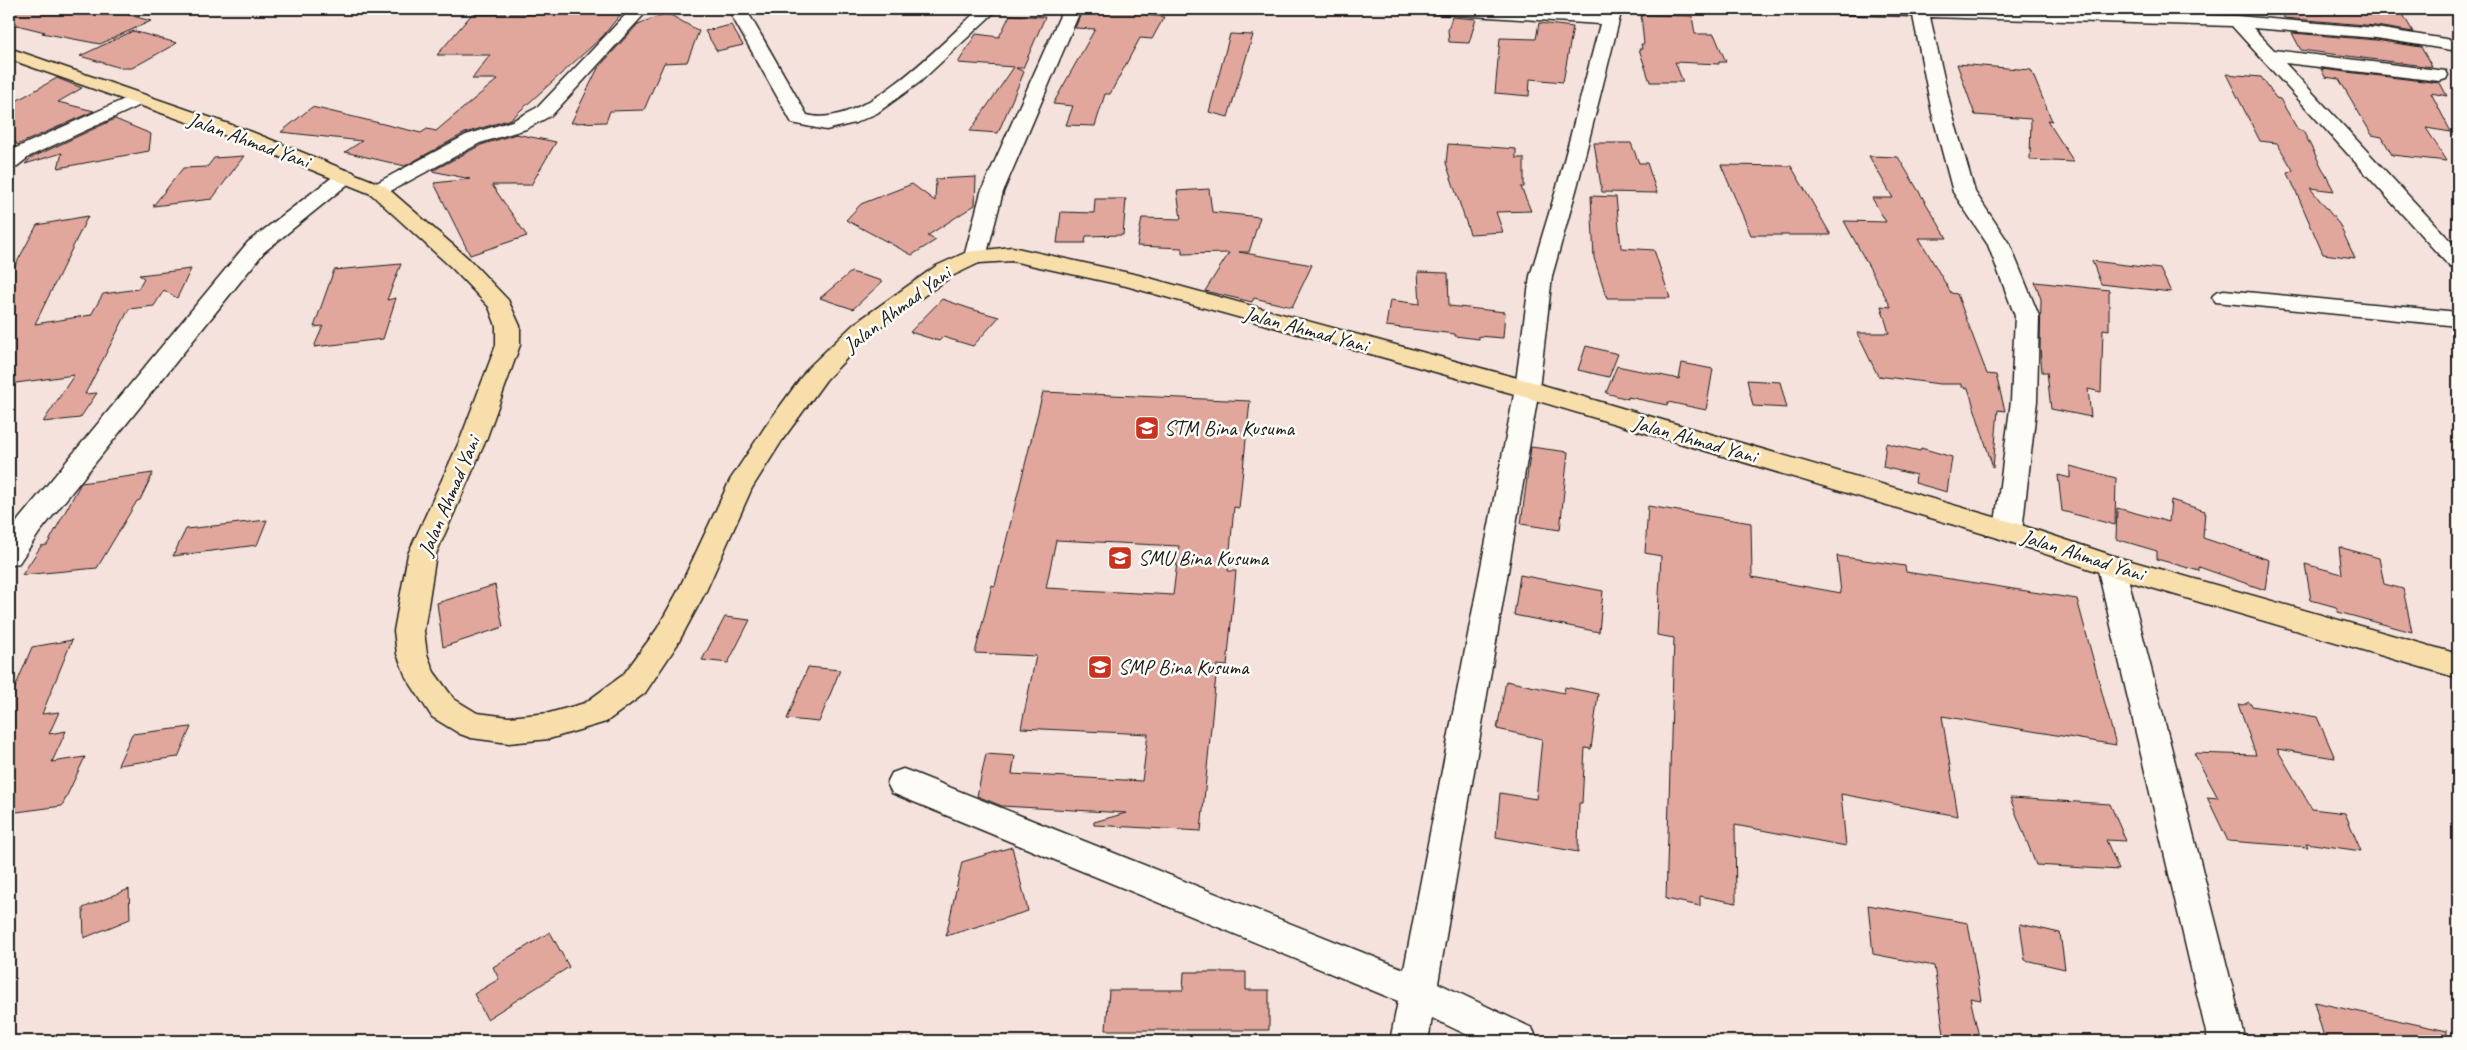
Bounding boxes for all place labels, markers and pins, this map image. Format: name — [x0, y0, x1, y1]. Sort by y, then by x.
school or university icon: STM Bina Kusuma — [1134, 415, 1160, 441]
place label: STM Bina Kusuma — [1164, 415, 1295, 441]
school or university icon: SMU Bina Kusuma — [1107, 545, 1133, 571]
place label: SMU Bina Kusuma — [1138, 545, 1270, 571]
school or university icon: SMP Bina Kusuma — [1087, 654, 1113, 680]
place label: SMP Bina Kusuma — [1118, 654, 1250, 680]

